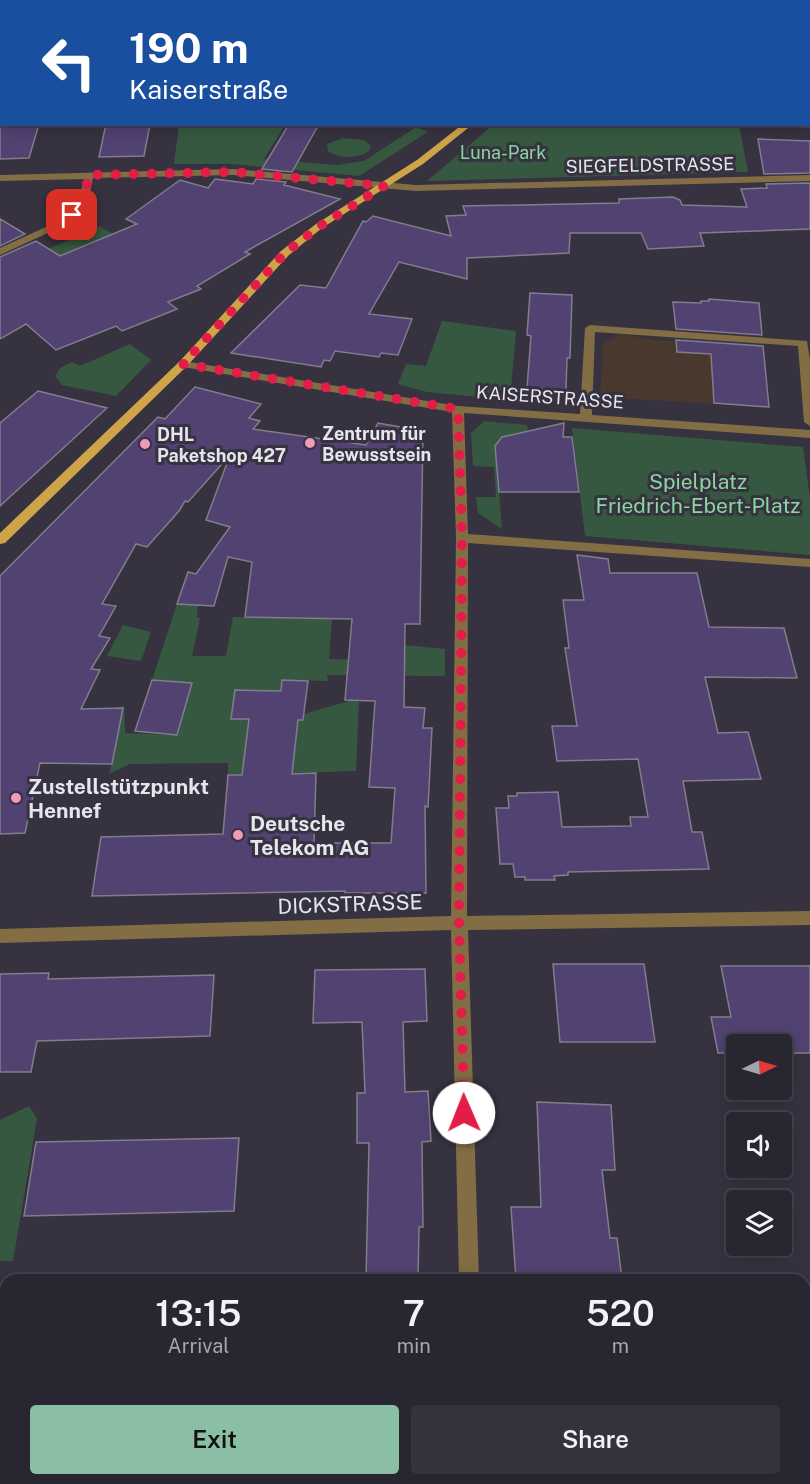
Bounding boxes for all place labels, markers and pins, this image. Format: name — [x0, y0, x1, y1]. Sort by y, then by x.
pin — [46, 189, 97, 240]
place label: Zentrum für Bewusstsein — [322, 423, 431, 465]
place label: DHL Paketshop 427 — [157, 424, 286, 466]
marker: Zentrum für Bewusstsein — [303, 436, 317, 450]
marker: DHL Paketshop 427 — [138, 437, 152, 451]
place label: Zustellstützpunkt Hennef — [28, 774, 209, 823]
marker: Zustellstützpunkt Hennef — [9, 791, 23, 805]
place label: Deutsche Telekom AG — [250, 811, 370, 860]
marker: Deutsche Telekom AG — [231, 828, 245, 842]

